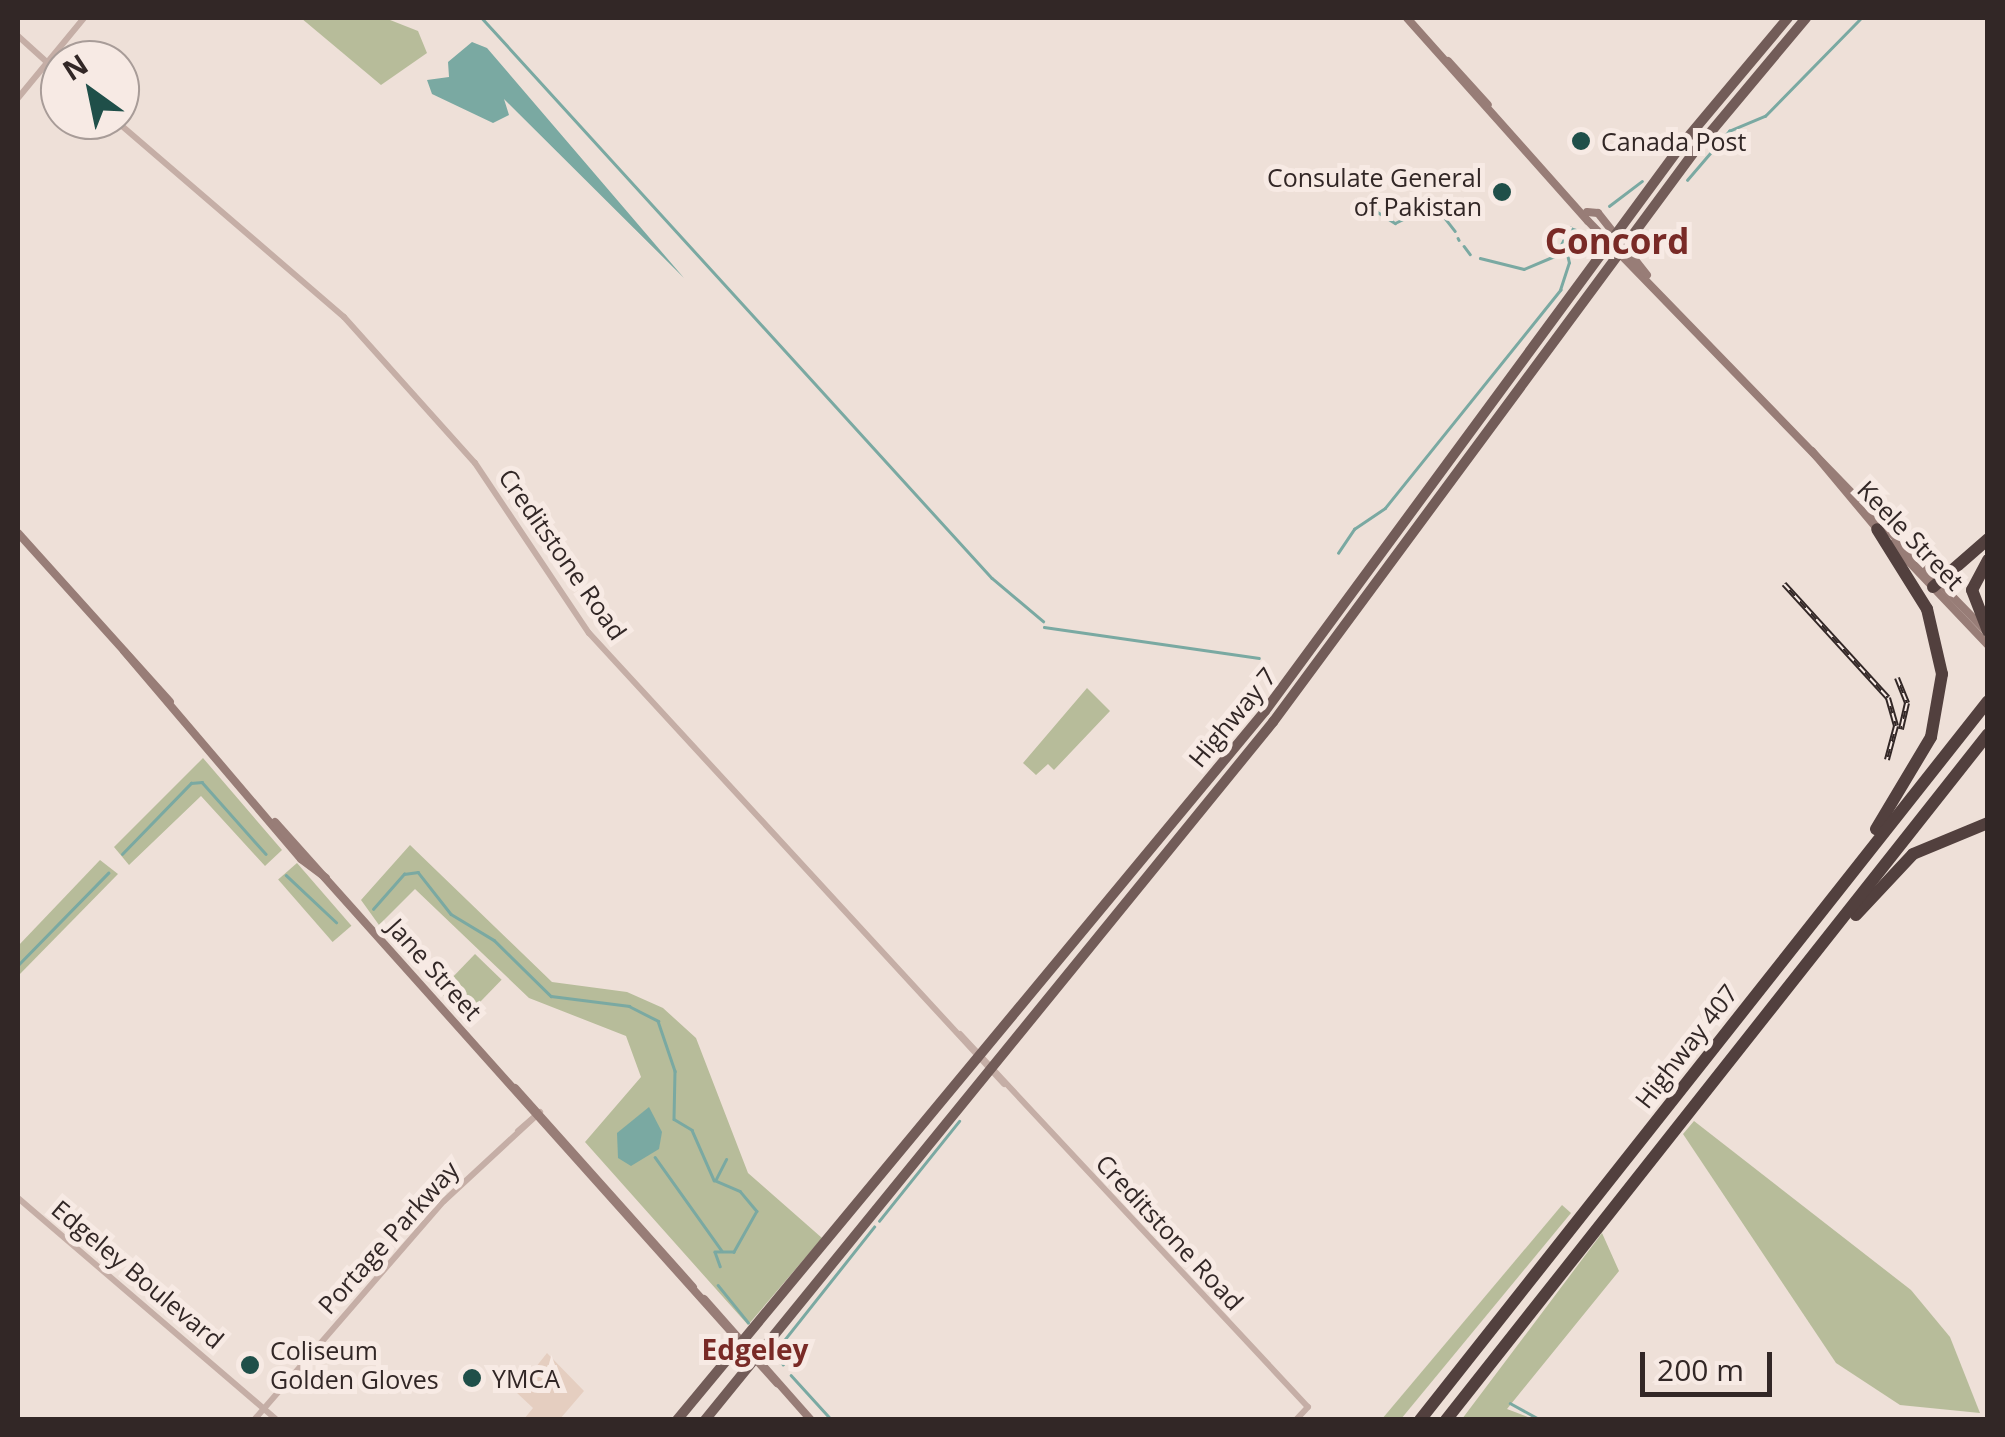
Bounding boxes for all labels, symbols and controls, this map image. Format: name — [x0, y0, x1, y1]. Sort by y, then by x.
north arrow — [40, 40, 140, 140]
text: N — [55, 44, 95, 89]
place label: Canada Post — [1601, 126, 1746, 156]
marker: Canada Post — [1570, 130, 1592, 152]
place label: Consulate General of Pakistan — [1267, 163, 1482, 222]
marker: Consulate General of Pakistan — [1491, 181, 1513, 203]
district label: Concord — [1545, 220, 1689, 262]
street label: Creditstone Road — [493, 463, 633, 645]
street label: Keele Street — [1852, 474, 1970, 596]
street label: Highway 7 — [1182, 661, 1282, 773]
street label: Jane Street — [382, 912, 488, 1026]
street label: Highway 407 — [1628, 978, 1744, 1114]
street label: Creditstone Road — [1090, 1148, 1250, 1316]
street label: Portage Parkway — [312, 1154, 464, 1320]
street label: Edgeley Boulevard — [46, 1193, 230, 1355]
district label: Edgeley — [702, 1332, 808, 1366]
scale bar — [1645, 1332, 1778, 1394]
place label: Coliseum Golden Gloves — [270, 1336, 439, 1395]
text: 200 m — [1657, 1349, 1744, 1390]
marker: Coliseum Golden Gloves — [239, 1354, 261, 1376]
place label: YMCA — [492, 1363, 560, 1393]
marker: YMCA — [461, 1367, 483, 1389]

